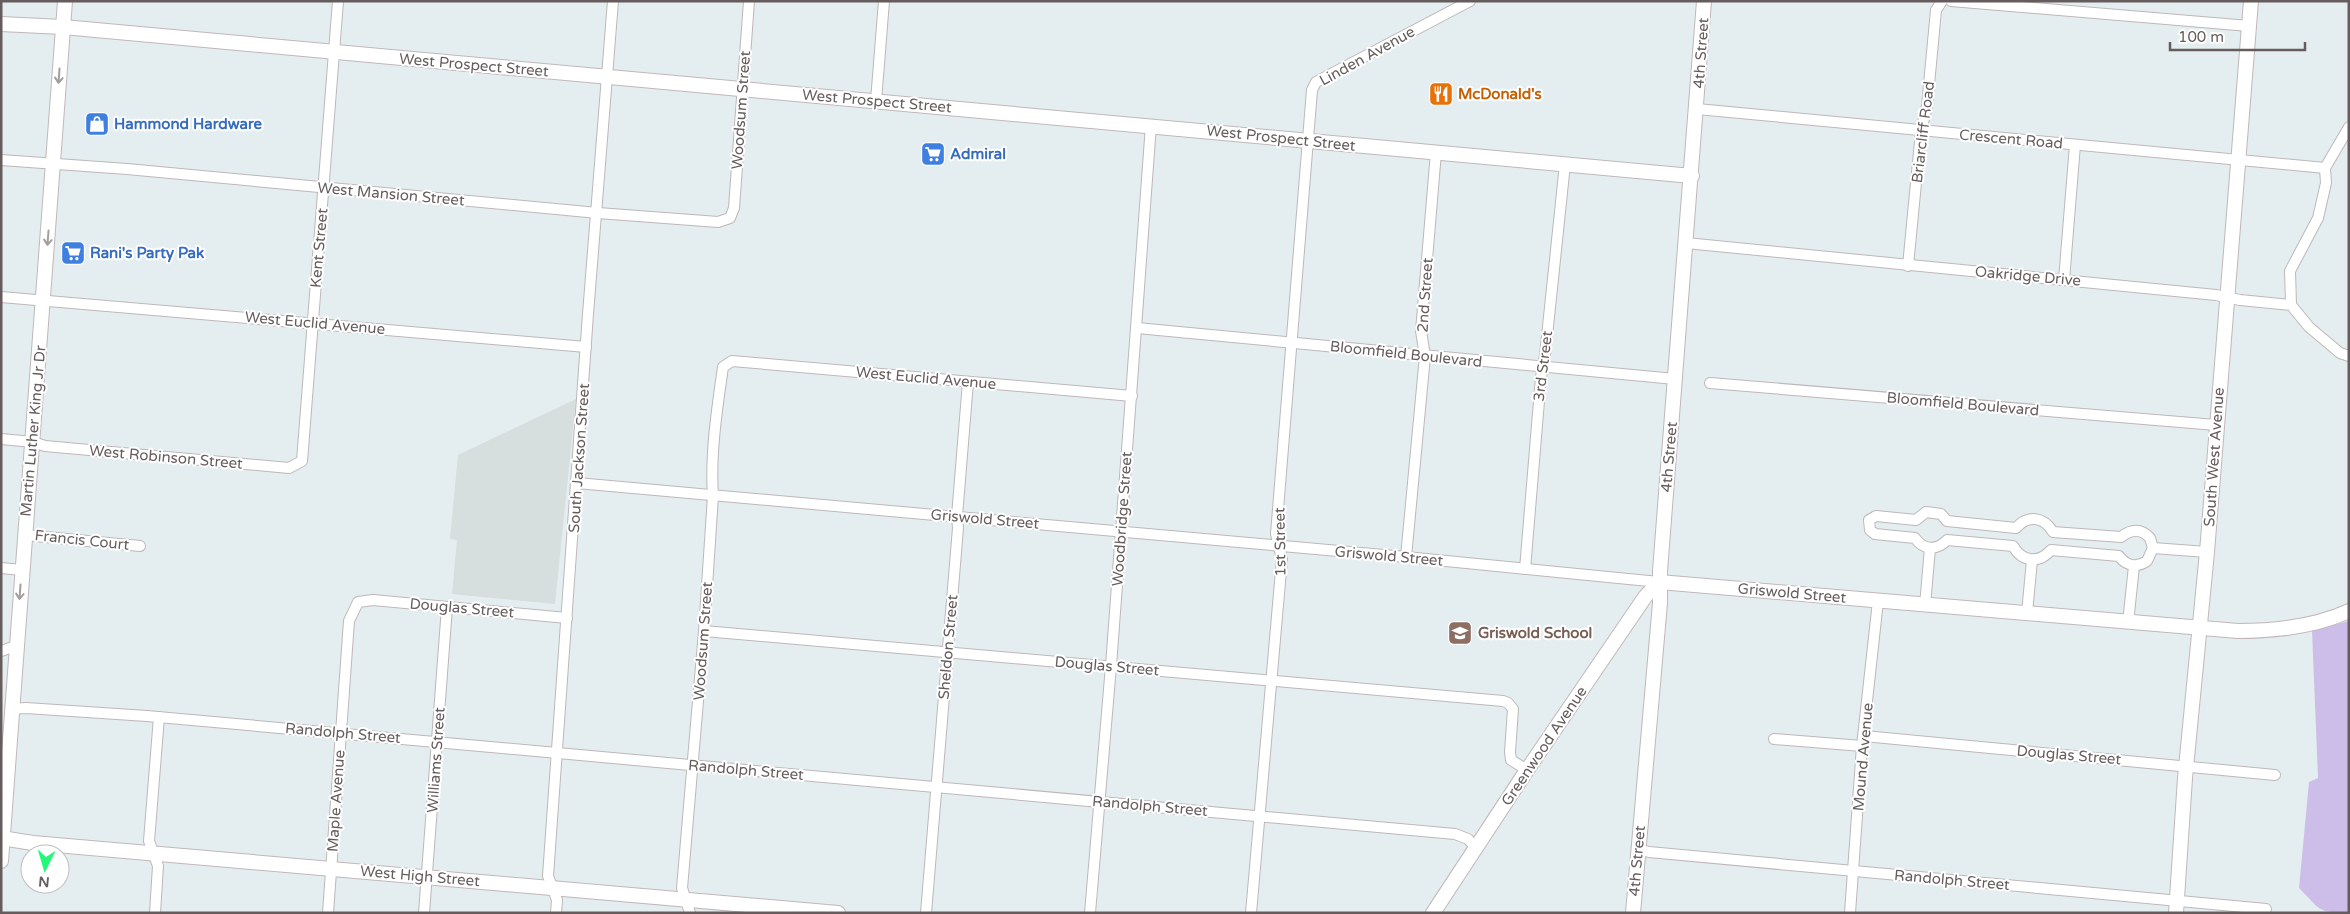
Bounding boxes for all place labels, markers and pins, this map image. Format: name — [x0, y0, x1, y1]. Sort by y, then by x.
restaurant icon: McDonald's — [1428, 81, 1454, 107]
place label: McDonald's — [1458, 85, 1542, 103]
shop icon: Hammond Hardware — [84, 111, 110, 137]
place label: Hammond Hardware — [114, 115, 262, 133]
supermarket icon: Admiral — [920, 141, 946, 167]
place label: Admiral — [950, 145, 1006, 163]
supermarket icon: Rani's Party Pak — [60, 240, 86, 266]
place label: Rani's Party Pak — [90, 244, 204, 263]
school or university icon: Griswold School — [1447, 620, 1473, 646]
place label: Griswold School — [1478, 624, 1592, 642]

